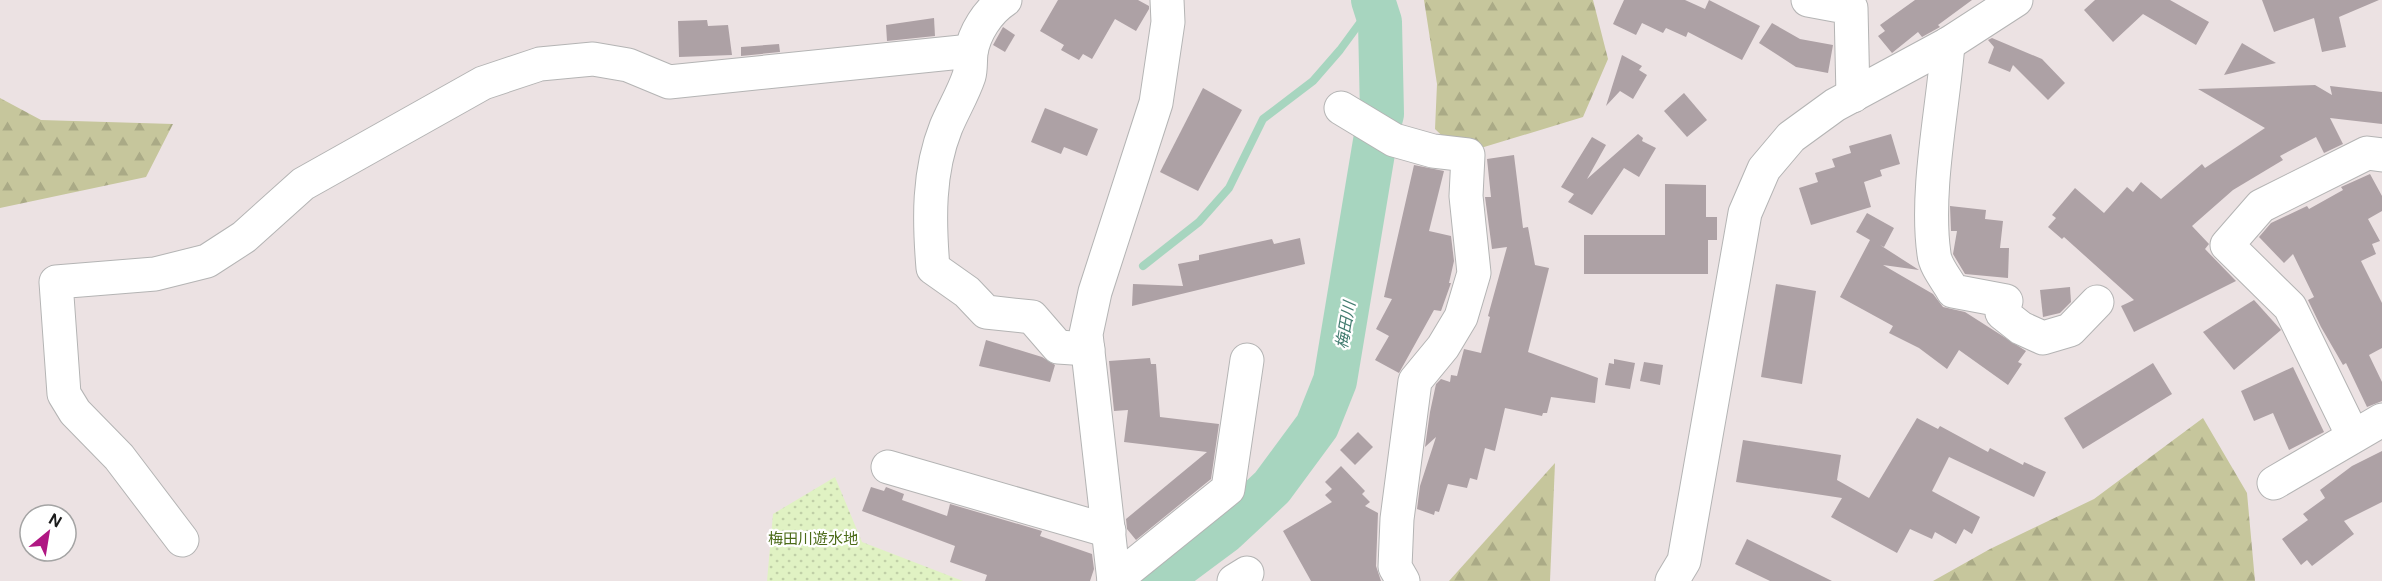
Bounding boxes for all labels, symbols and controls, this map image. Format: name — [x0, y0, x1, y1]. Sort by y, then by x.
water label: 梅田川 — [1331, 298, 1360, 351]
north arrow — [18, 503, 78, 563]
text: N — [45, 508, 66, 532]
park label: 梅田川遊水地 — [768, 529, 858, 549]

